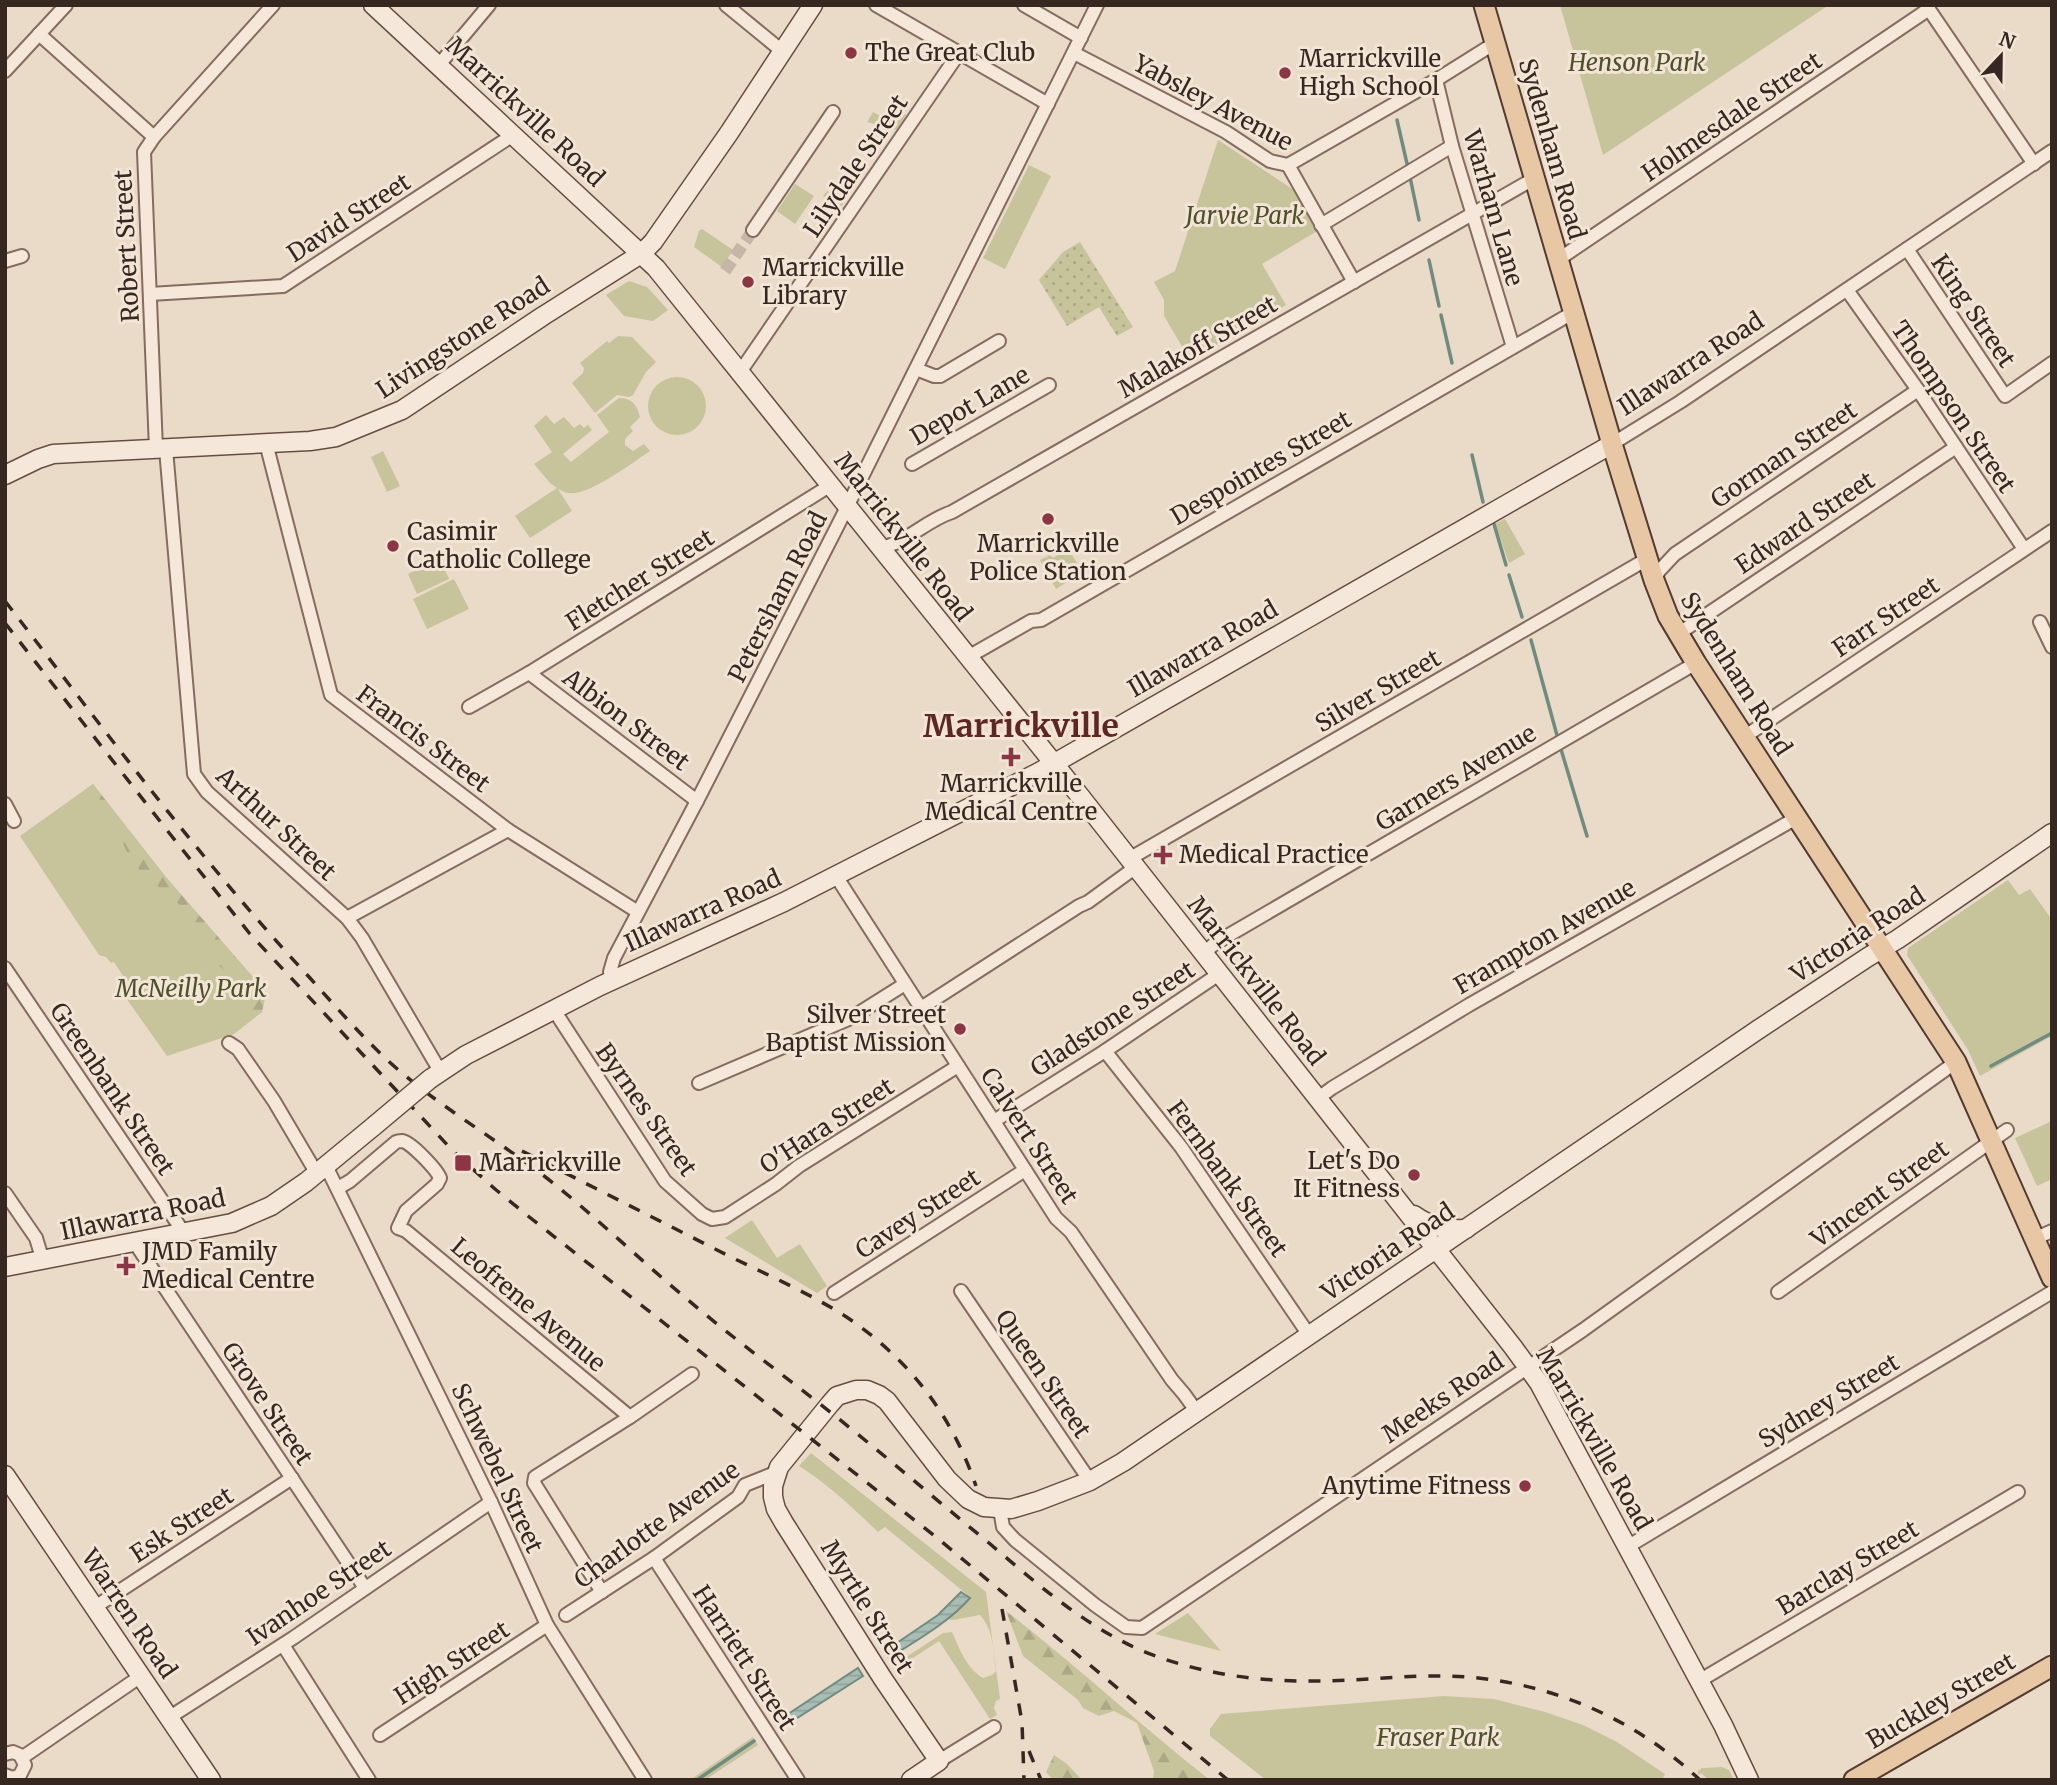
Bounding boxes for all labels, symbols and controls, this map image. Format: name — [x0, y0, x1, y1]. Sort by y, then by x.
north arrow — [1966, 21, 2036, 91]
text: N — [1996, 26, 2019, 54]
street label: Marrickville Road — [439, 30, 611, 193]
place label: The Great Club — [865, 37, 1035, 68]
place label: Marrickville High School — [1299, 43, 1441, 102]
marker: The Great Club — [843, 45, 859, 61]
street label: Holmesdale Street — [1636, 45, 1828, 188]
street label: Yabsley Avenue — [1127, 47, 1298, 158]
park label: Henson Park — [1567, 47, 1706, 78]
street label: Sydenham Road — [1512, 55, 1593, 243]
marker: Marrickville High School — [1277, 65, 1293, 81]
street label: Lilydale Street — [797, 88, 915, 243]
street label: Warham Lane — [1456, 125, 1531, 290]
street label: David Street — [281, 166, 417, 269]
street label: Robert Street — [107, 168, 146, 323]
park label: Jarvie Park — [1183, 200, 1304, 231]
street label: King Street — [1924, 248, 2023, 374]
place label: Marrickville Library — [762, 252, 904, 311]
street label: Livingstone Road — [370, 270, 555, 405]
marker: Marrickville Library — [740, 274, 756, 290]
street label: Malakoff Street — [1113, 288, 1283, 405]
street label: Illawarra Road — [1612, 305, 1770, 422]
street label: Thompson Street — [1884, 315, 2023, 499]
street label: Depot Lane — [905, 359, 1035, 452]
street label: Gorman Street — [1705, 394, 1863, 515]
street label: Despointes Street — [1165, 403, 1357, 532]
street label: Marrickville Road — [828, 446, 979, 627]
street label: Edward Street — [1729, 464, 1881, 581]
street label: Petersham Road — [721, 506, 834, 687]
marker: Marrickville Police Station — [1040, 511, 1056, 527]
place label: Casimir Catholic College — [407, 516, 591, 575]
street label: Fletcher Street — [560, 521, 720, 637]
place label: Marrickville Police Station — [969, 528, 1127, 587]
marker: Casimir Catholic College — [385, 538, 401, 554]
street label: Farr Street — [1826, 569, 1946, 664]
street label: Sydenham Road — [1674, 586, 1799, 761]
street label: Illawarra Road — [1122, 593, 1283, 704]
street label: Silver Street — [1309, 642, 1447, 739]
street label: Albion Street — [556, 661, 696, 778]
street label: Francis Street — [350, 678, 497, 799]
district label: Marrickville — [923, 706, 1119, 746]
street label: Garners Avenue — [1370, 717, 1542, 838]
marker: Marrickville Medical Centre — [1001, 747, 1021, 767]
street label: Arthur Street — [209, 760, 343, 887]
place label: Marrickville Medical Centre — [925, 768, 1097, 827]
place label: Medical Practice — [1179, 839, 1369, 870]
marker: Medical Practice — [1153, 845, 1173, 865]
street label: Illawarra Road — [620, 862, 786, 959]
street label: Frampton Avenue — [1449, 872, 1641, 1001]
street label: Victoria Road — [1784, 880, 1931, 990]
street label: Marrickville Road — [1181, 890, 1332, 1071]
street label: Gladstone Street — [1025, 954, 1201, 1083]
park label: McNeilly Park — [114, 973, 267, 1004]
street label: Greenbank Street — [43, 997, 182, 1181]
place label: Silver Street Baptist Mission — [765, 999, 947, 1058]
marker: Silver Street Baptist Mission — [952, 1021, 968, 1037]
street label: Byrnes Street — [589, 1037, 704, 1183]
street label: Calvert Street — [974, 1062, 1085, 1210]
street label: O'Hara Street — [754, 1070, 900, 1180]
street label: Fernbank Street — [1160, 1094, 1295, 1263]
street label: Vincent Street — [1804, 1133, 1955, 1255]
place label: Let's Do It Fitness — [1293, 1145, 1400, 1204]
place label: Marrickville — [479, 1147, 621, 1178]
marker: Marrickville — [453, 1153, 473, 1173]
street label: Cavey Street — [849, 1161, 987, 1265]
marker: Let's Do It Fitness — [1406, 1167, 1422, 1183]
street label: Illawarra Road — [58, 1182, 228, 1247]
street label: Victoria Road — [1314, 1196, 1460, 1308]
street label: Leofrene Avenue — [445, 1231, 612, 1378]
place label: JMD Family Medical Centre — [141, 1236, 315, 1295]
marker: JMD Family Medical Centre — [116, 1256, 136, 1276]
street label: Queen Street — [989, 1304, 1098, 1444]
street label: Grove Street — [215, 1336, 320, 1472]
street label: Marrickville Road — [1530, 1342, 1659, 1536]
street label: Meeks Road — [1376, 1346, 1509, 1450]
street label: Sydney Street — [1753, 1346, 1905, 1455]
street label: Schwebel Street — [445, 1378, 551, 1558]
street label: Charlotte Avenue — [568, 1454, 745, 1595]
place label: Anytime Fitness — [1321, 1470, 1511, 1501]
marker: Anytime Fitness — [1517, 1478, 1533, 1494]
street label: Esk Street — [124, 1479, 240, 1569]
street label: Barclay Street — [1771, 1513, 1925, 1622]
street label: Ivanhoe Street — [241, 1532, 397, 1652]
street label: Myrtle Street — [814, 1534, 921, 1680]
street label: Warren Road — [74, 1542, 184, 1684]
street label: Harriett Street — [686, 1579, 803, 1737]
street label: High Street — [388, 1614, 516, 1711]
street label: Buckley Street — [1861, 1645, 2021, 1756]
park label: Fraser Park — [1375, 1722, 1500, 1753]

